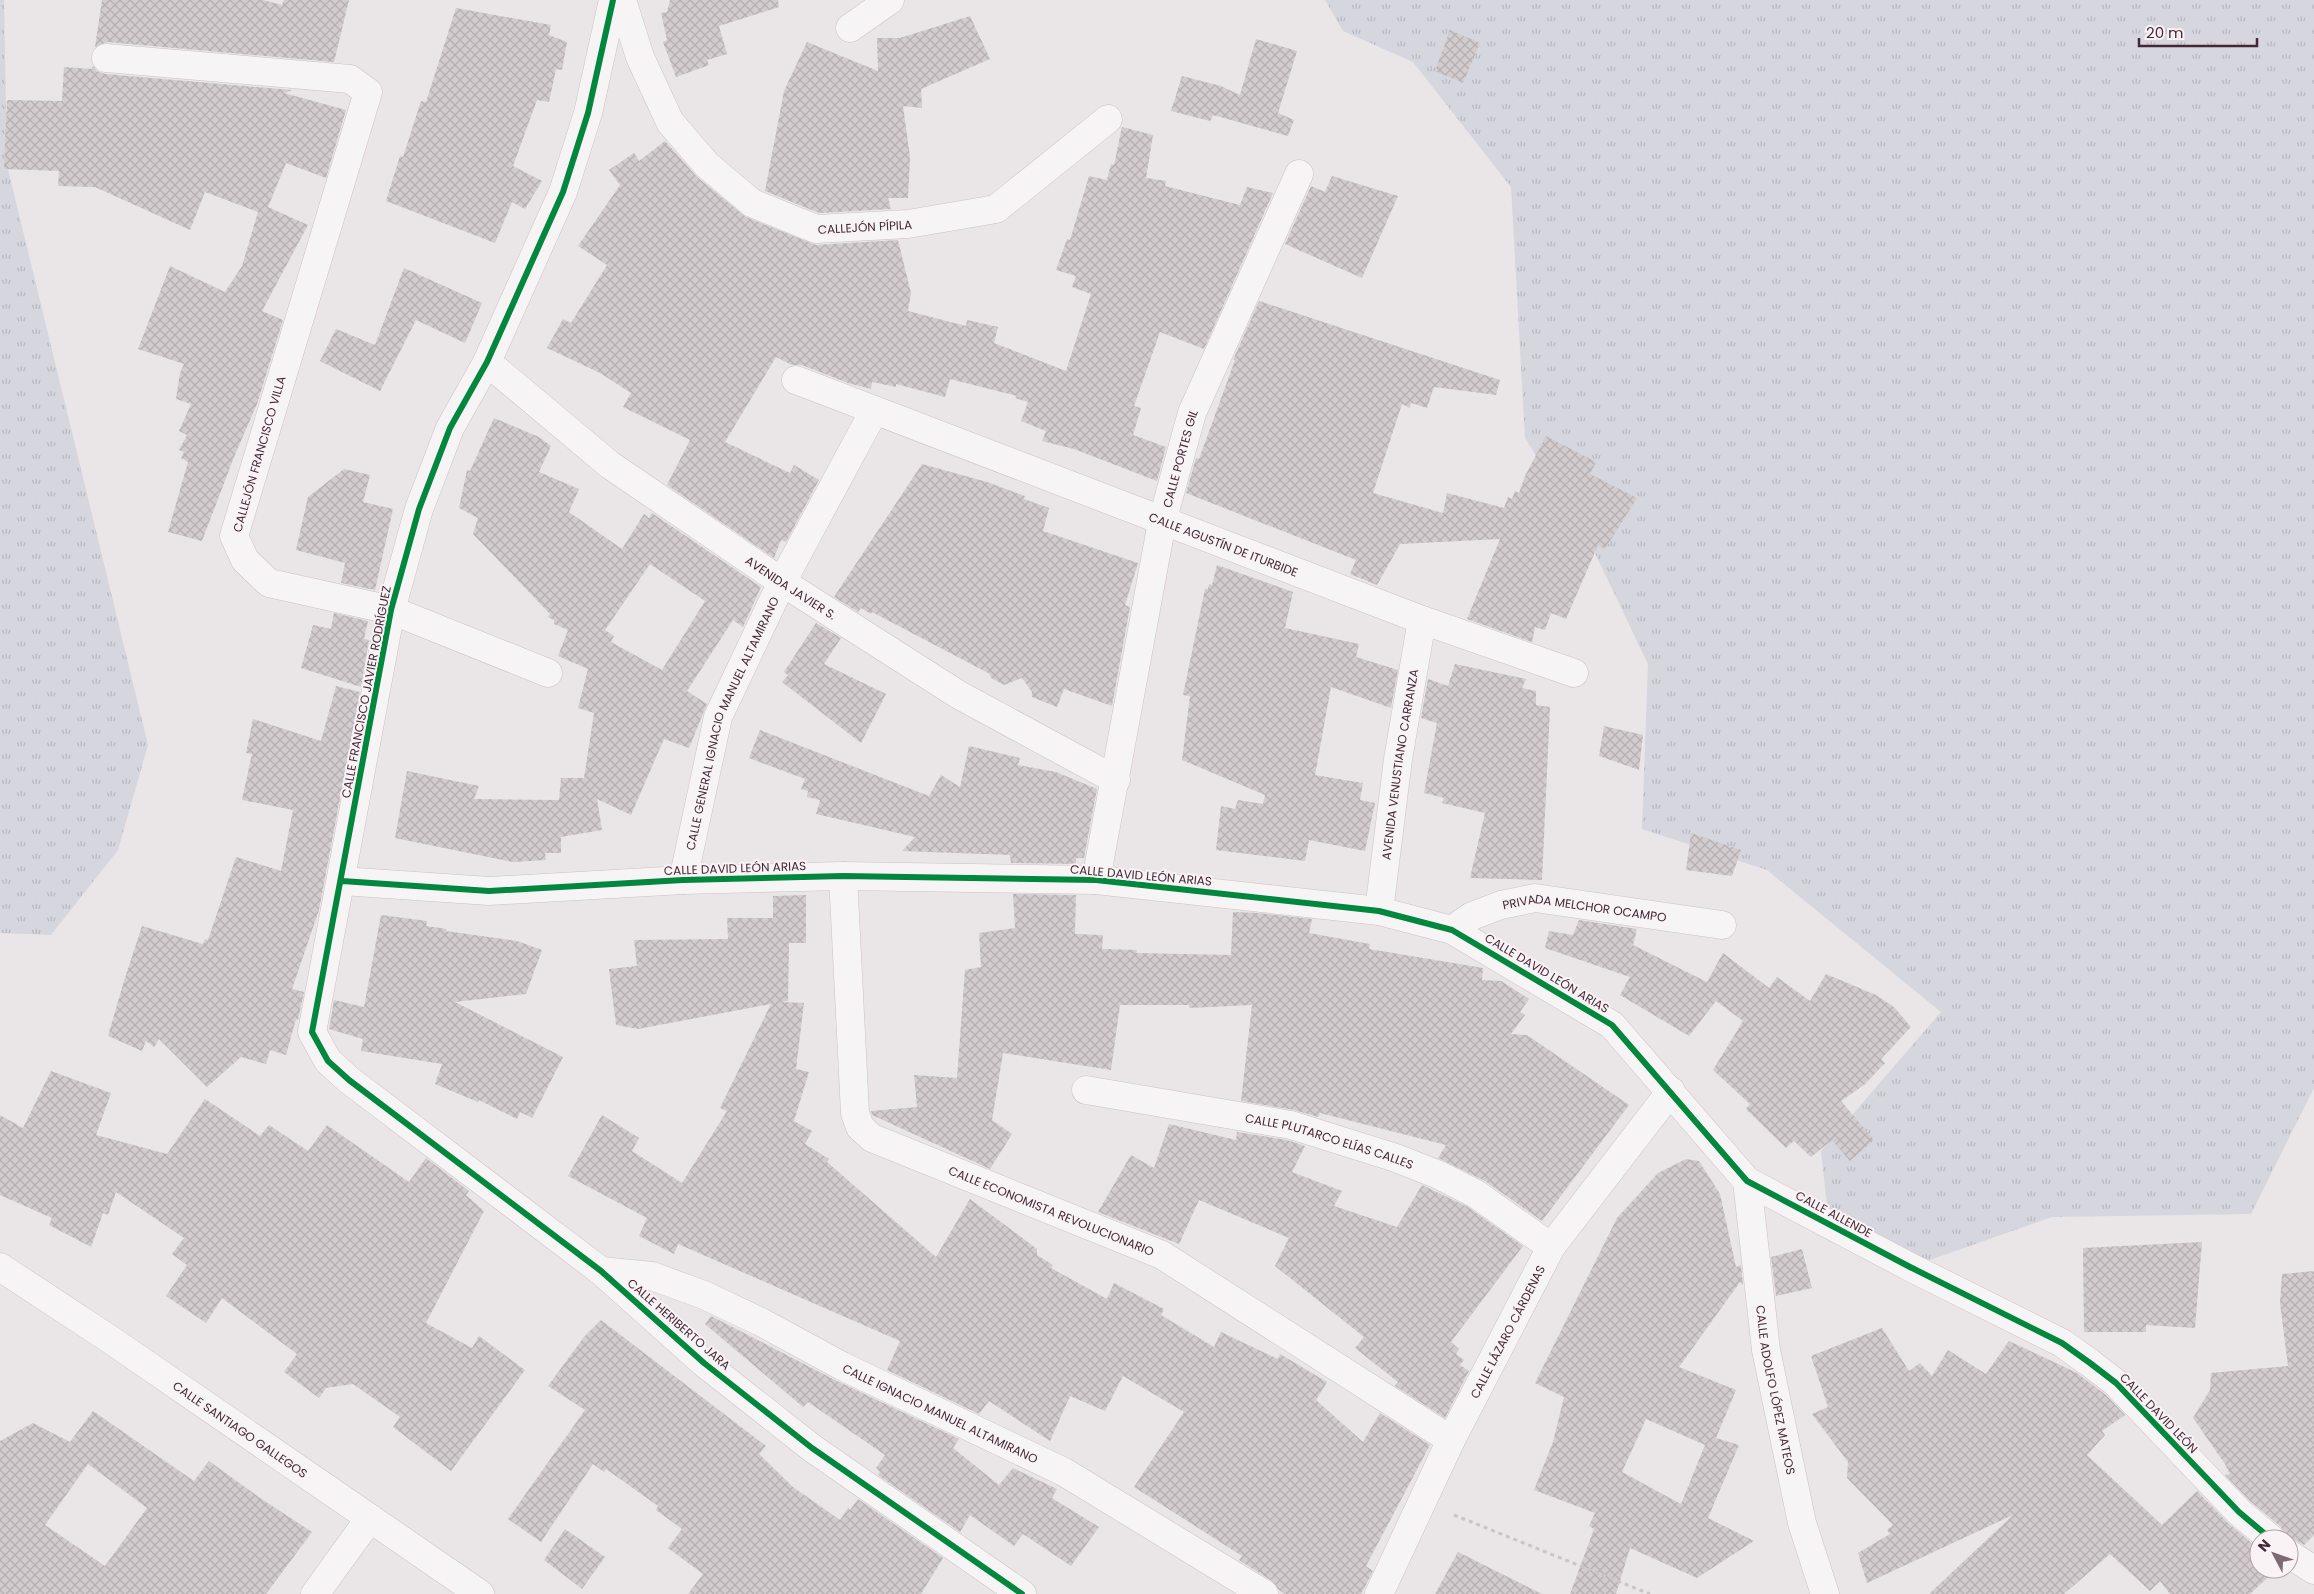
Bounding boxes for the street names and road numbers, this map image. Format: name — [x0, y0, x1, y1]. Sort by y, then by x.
street label: CALLEJÓN PÍPILA — [817, 215, 912, 237]
street label: CALLEJÓN FRANCISCO VILLA — [229, 374, 289, 534]
street label: CALLE PORTES GIL — [1158, 406, 1201, 509]
street label: CALLE AGUSTÍN DE ITURBIDE — [1147, 508, 1301, 580]
street label: AVENIDA JAVIER S. — [742, 551, 840, 623]
street label: CALLE FRANCISCO JAVIER RODRÍGUEZ — [337, 584, 395, 800]
street label: CALLE GENERAL IGNACIO MANUEL ALTAMIRANO — [681, 594, 782, 852]
street label: AVENIDA VENUSTIANO CARRANZA — [1377, 667, 1422, 861]
street label: CALLE DAVID LEÓN ARIAS — [664, 857, 806, 879]
street label: CALLE DAVID LEÓN ARIAS — [1069, 860, 1213, 890]
street label: PRIVADA MELCHOR OCAMPO — [1501, 890, 1668, 925]
street label: CALLE DAVID LEÓN ARIAS — [1482, 929, 1612, 1017]
street label: CALLE PLUTARCO ELÍAS CALLES — [1244, 1109, 1416, 1173]
street label: CALLE ECONOMISTA REVOLUCIONARIO — [946, 1161, 1157, 1259]
street label: CALLE ALLENDE — [1793, 1187, 1875, 1241]
street label: CALLE LÁZARO CÁRDENAS — [1466, 1262, 1549, 1401]
street label: CALLE HERIBERTO JARA — [624, 1274, 734, 1374]
street label: CALLE ADOLFO LÓPEZ MATEOS — [1753, 1304, 1800, 1476]
street label: CALLE IGNACIO MANUEL ALTAMIRANO — [840, 1359, 1041, 1467]
street label: CALLE DAVID LEÓN — [2116, 1369, 2202, 1457]
street label: CALLE SANTIAGO GALLEGOS — [170, 1377, 311, 1481]

